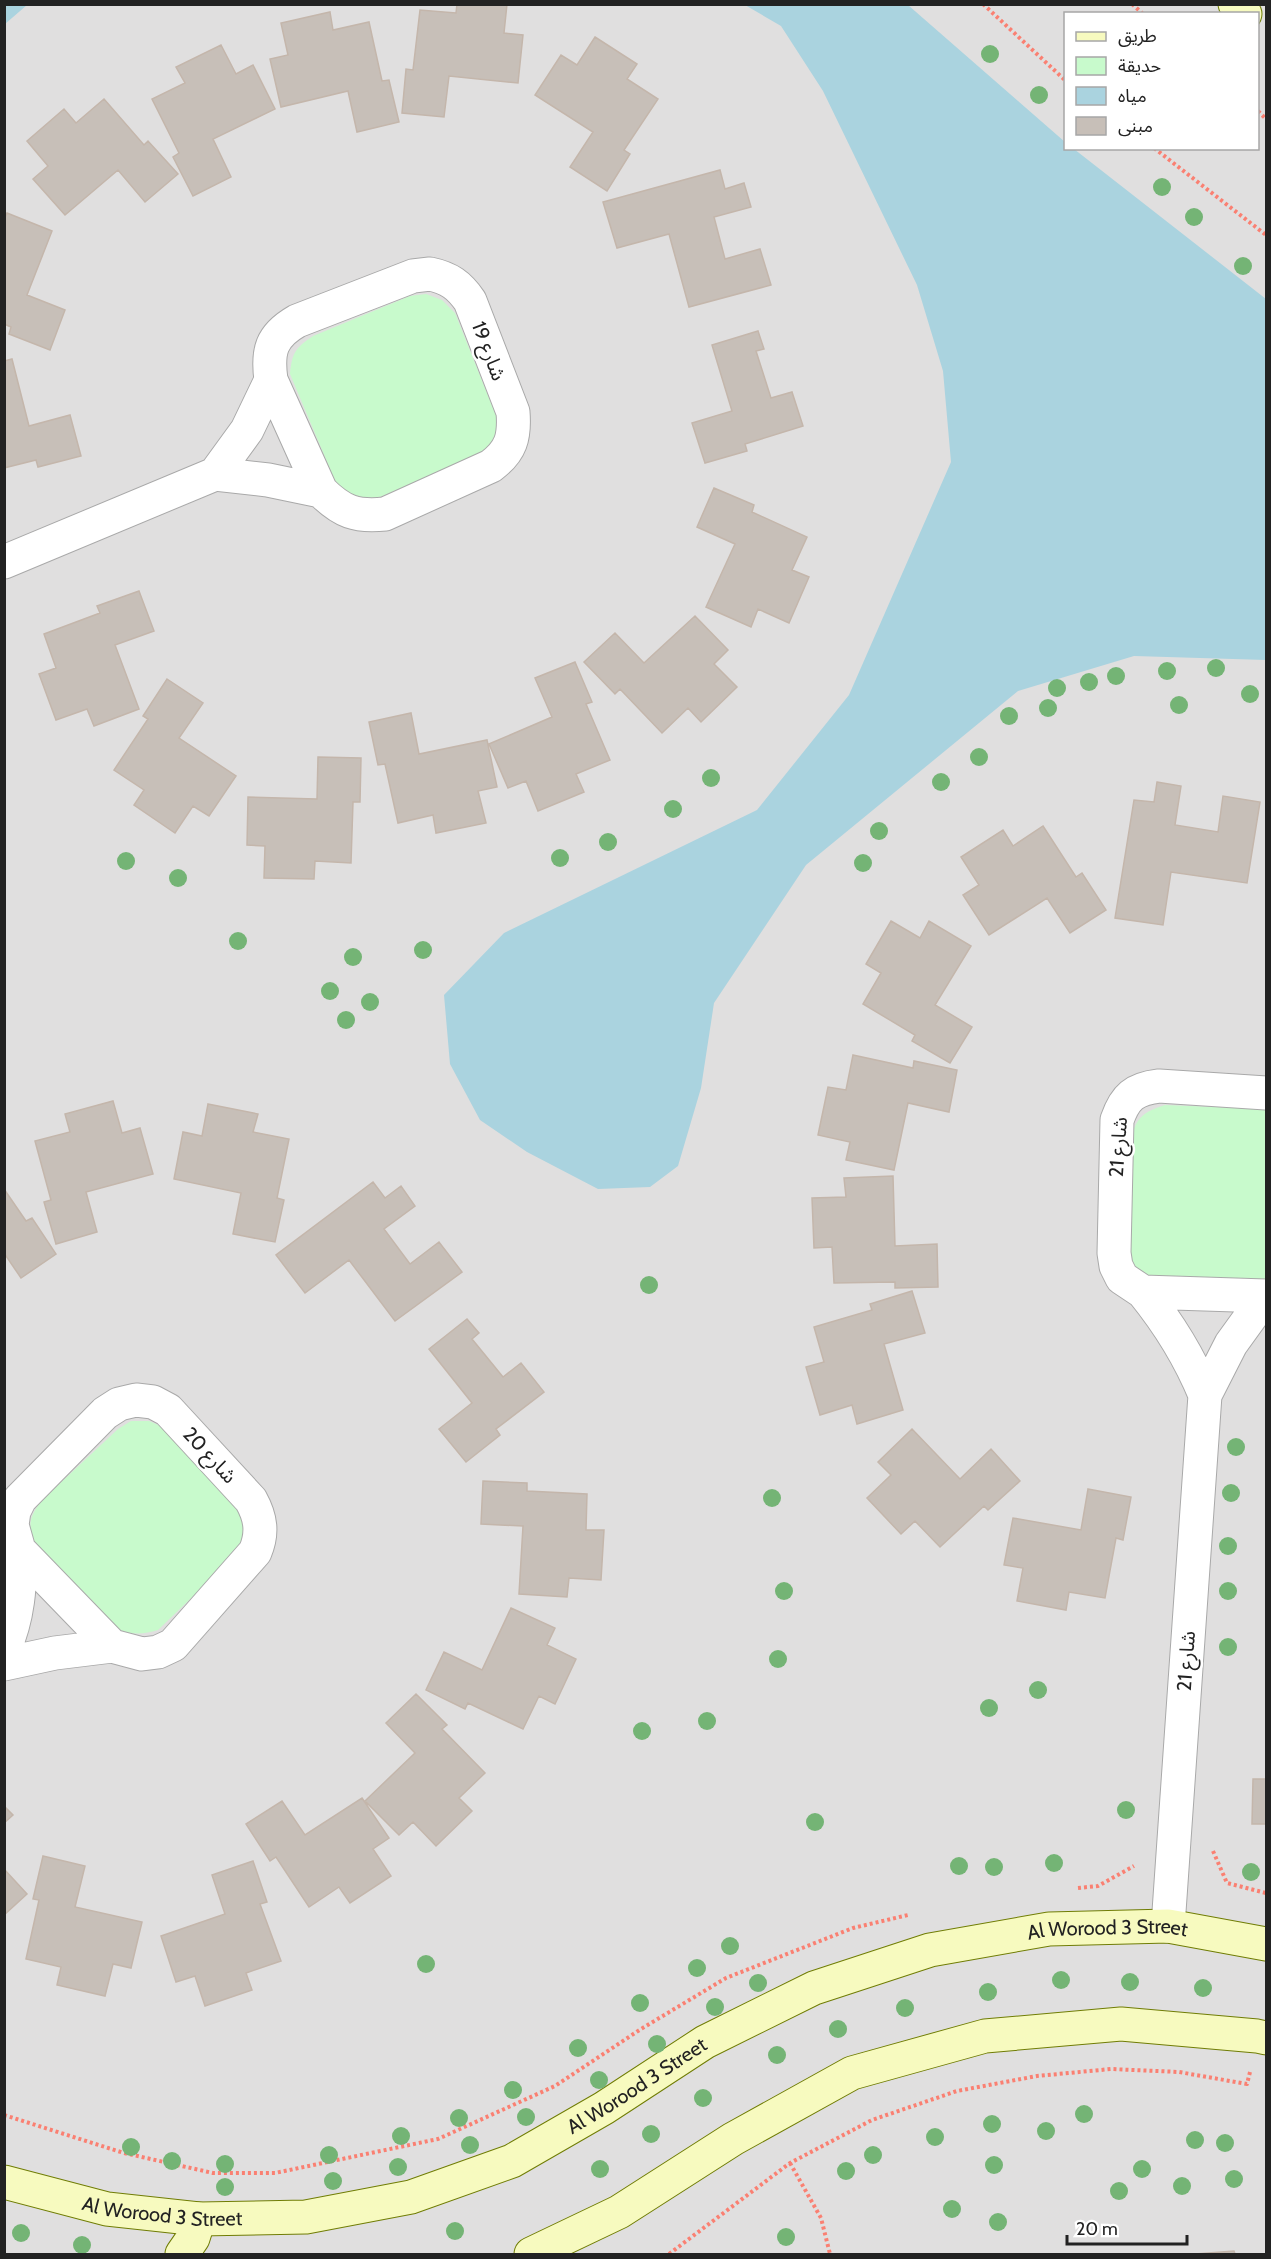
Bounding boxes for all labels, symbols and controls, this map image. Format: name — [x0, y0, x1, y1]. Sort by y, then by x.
legend — [1064, 12, 1259, 150]
text: طريق — [1118, 25, 1157, 47]
text: حديقة — [1118, 55, 1161, 77]
text: مياه — [1118, 85, 1147, 107]
text: مبنى — [1118, 115, 1153, 137]
street label: شارع 19 — [464, 318, 511, 385]
street label: شارع 21 — [1104, 1116, 1135, 1178]
street label: شارع 20 — [176, 1422, 242, 1490]
street label: شارع 21 — [1172, 1630, 1203, 1692]
street label: Al Worood 3 Street — [1025, 1914, 1190, 1945]
street label: Al Worood 3 Street — [563, 2032, 711, 2139]
street label: Al Worood 3 Street — [80, 2191, 243, 2231]
scale bar — [1067, 2208, 1187, 2246]
text: 20 m — [1076, 2218, 1118, 2240]

